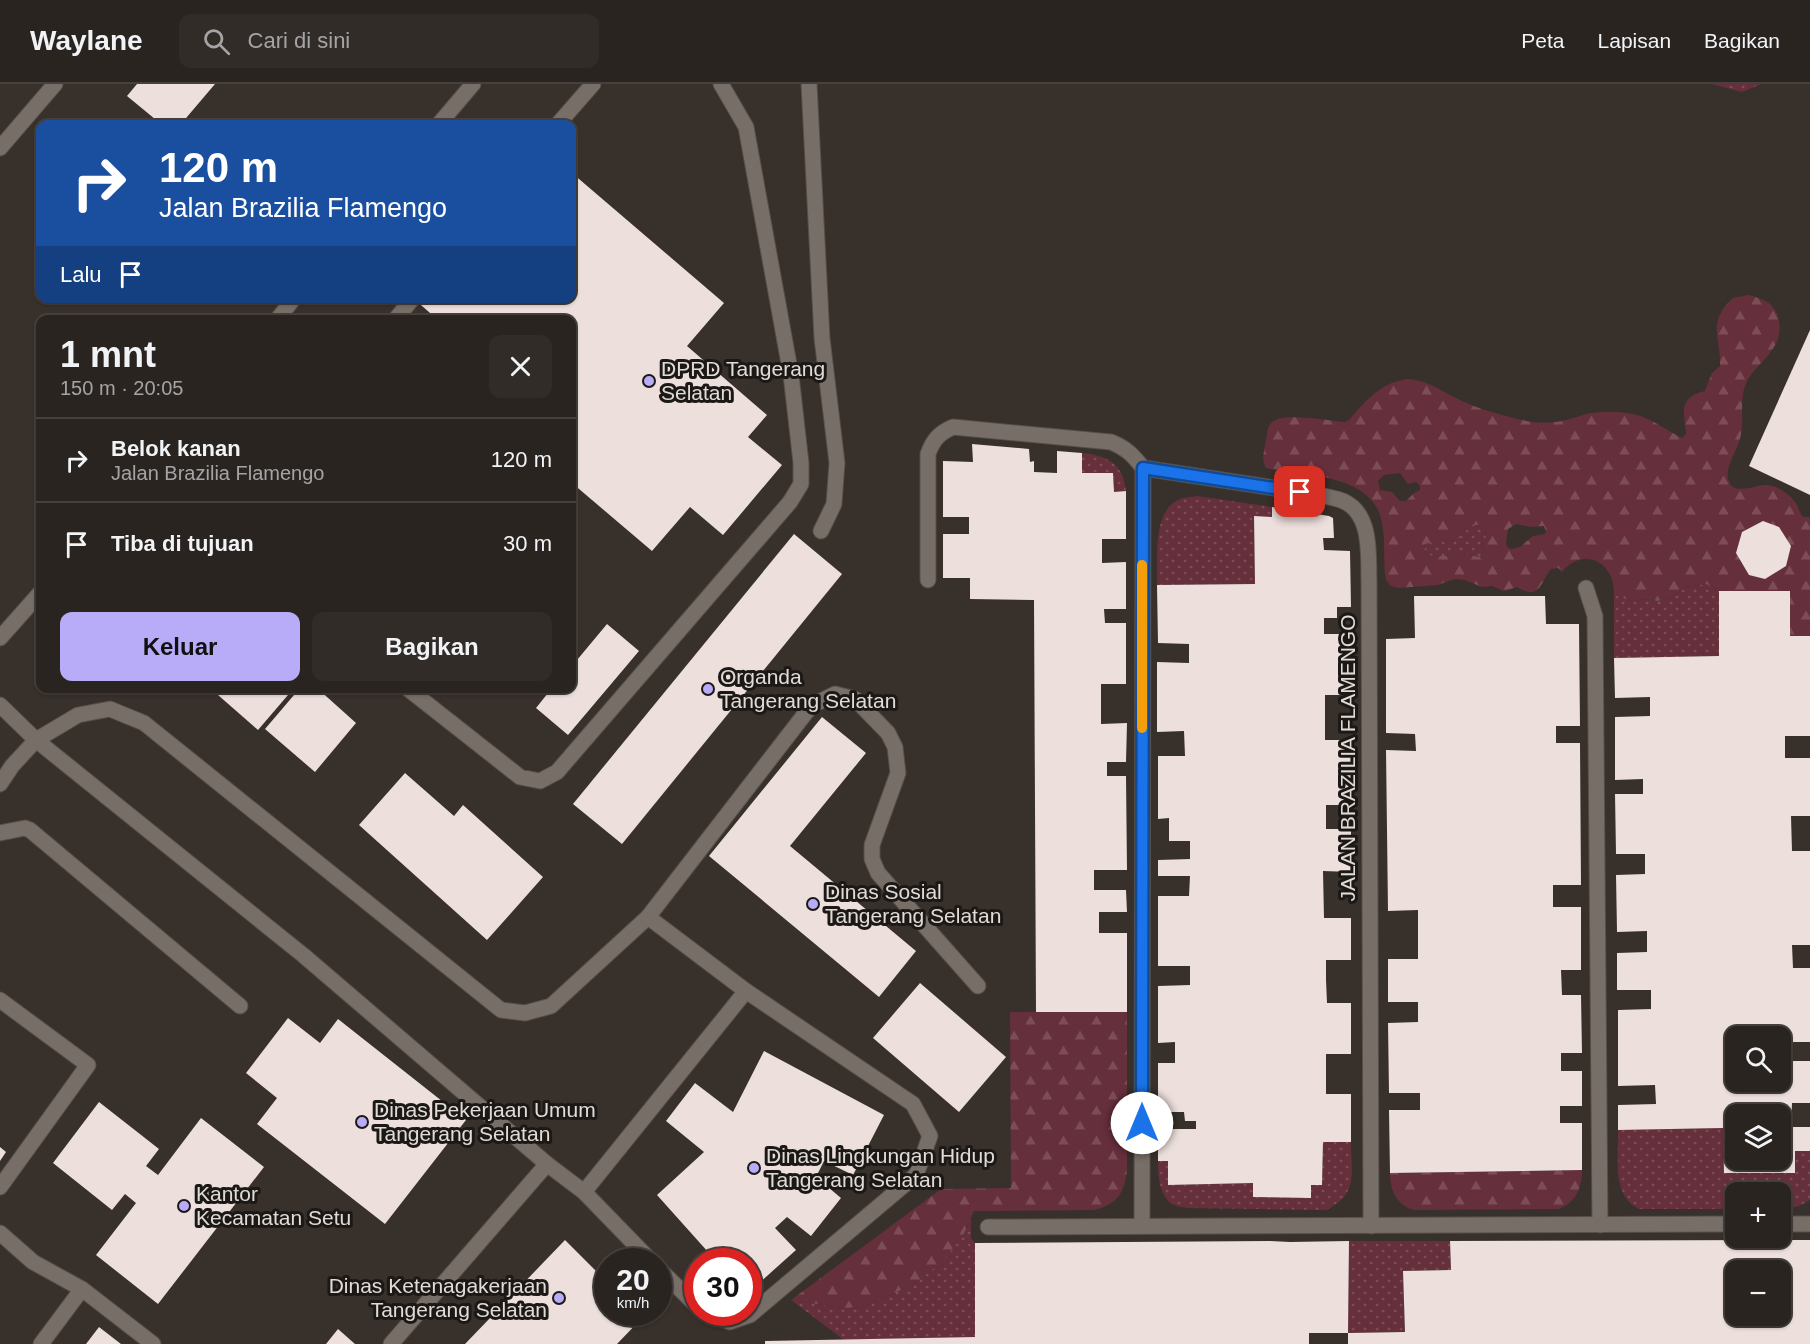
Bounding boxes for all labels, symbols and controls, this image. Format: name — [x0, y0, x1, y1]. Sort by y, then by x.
search box — [179, 14, 599, 68]
text: Waylane — [30, 25, 143, 56]
icon: search — [200, 25, 233, 58]
text: Cari di sini — [248, 28, 350, 53]
text: Peta — [1521, 29, 1565, 52]
text: Lapisan — [1598, 29, 1671, 52]
text: Bagikan — [1704, 29, 1780, 52]
icon: right — [60, 144, 138, 222]
text: 120 m — [159, 144, 278, 191]
text: Jalan Brazilia Flamengo — [159, 193, 447, 223]
icon: arrive — [114, 258, 147, 291]
text: Lalu — [60, 262, 102, 287]
text: 1 mnt — [60, 334, 156, 375]
button: close — [489, 335, 552, 398]
place label: DPRD Tangerang Selatan — [661, 357, 825, 404]
marker: DPRD Tangerang Selatan — [642, 374, 656, 388]
text: 150 m · 20:05 — [60, 377, 183, 399]
text: Belok kanan — [111, 436, 241, 461]
icon: right — [60, 444, 93, 477]
text: 120 m — [491, 447, 552, 472]
text: Jalan Brazilia Flamengo — [111, 462, 324, 484]
pin — [1274, 466, 1325, 517]
icon: arrive — [1283, 475, 1316, 508]
icon: arrive — [60, 528, 93, 561]
text: Tiba di tujuan — [111, 531, 254, 556]
text: 30 m — [503, 531, 552, 556]
button: Keluar — [60, 612, 300, 681]
button: Bagikan — [312, 612, 552, 681]
street label: JALAN BRAZILIA FLAMENGO — [1336, 614, 1359, 902]
place label: Organda Tangerang Selatan — [720, 665, 896, 712]
marker: Organda Tangerang Selatan — [701, 682, 715, 696]
place label: Dinas Sosial Tangerang Selatan — [825, 880, 1001, 927]
marker: Dinas Sosial Tangerang Selatan — [806, 897, 820, 911]
map controls — [1725, 1026, 1791, 1326]
button: search — [1725, 1026, 1791, 1092]
position arrow — [1110, 1091, 1174, 1155]
place label: Dinas Pekerjaan Umum Tangerang Selatan — [374, 1098, 596, 1145]
button: layers — [1725, 1104, 1791, 1170]
marker: Dinas Pekerjaan Umum Tangerang Selatan — [355, 1115, 369, 1129]
place label: Dinas Lingkungan Hidup Tangerang Selatan — [766, 1144, 995, 1191]
marker: Dinas Lingkungan Hidup Tangerang Selatan — [747, 1161, 761, 1175]
place label: Kantor Kecamatan Setu — [196, 1182, 351, 1229]
button: + — [1725, 1182, 1791, 1248]
marker: Kantor Kecamatan Setu — [177, 1199, 191, 1213]
speed limit sign: 30 — [684, 1248, 762, 1326]
button: − — [1725, 1260, 1791, 1326]
text: 20 — [616, 1263, 650, 1296]
place label: Dinas Ketenagakerjaan Tangerang Selatan — [329, 1274, 547, 1321]
marker: Dinas Ketenagakerjaan Tangerang Selatan — [552, 1291, 566, 1305]
text: km/h — [617, 1294, 649, 1311]

